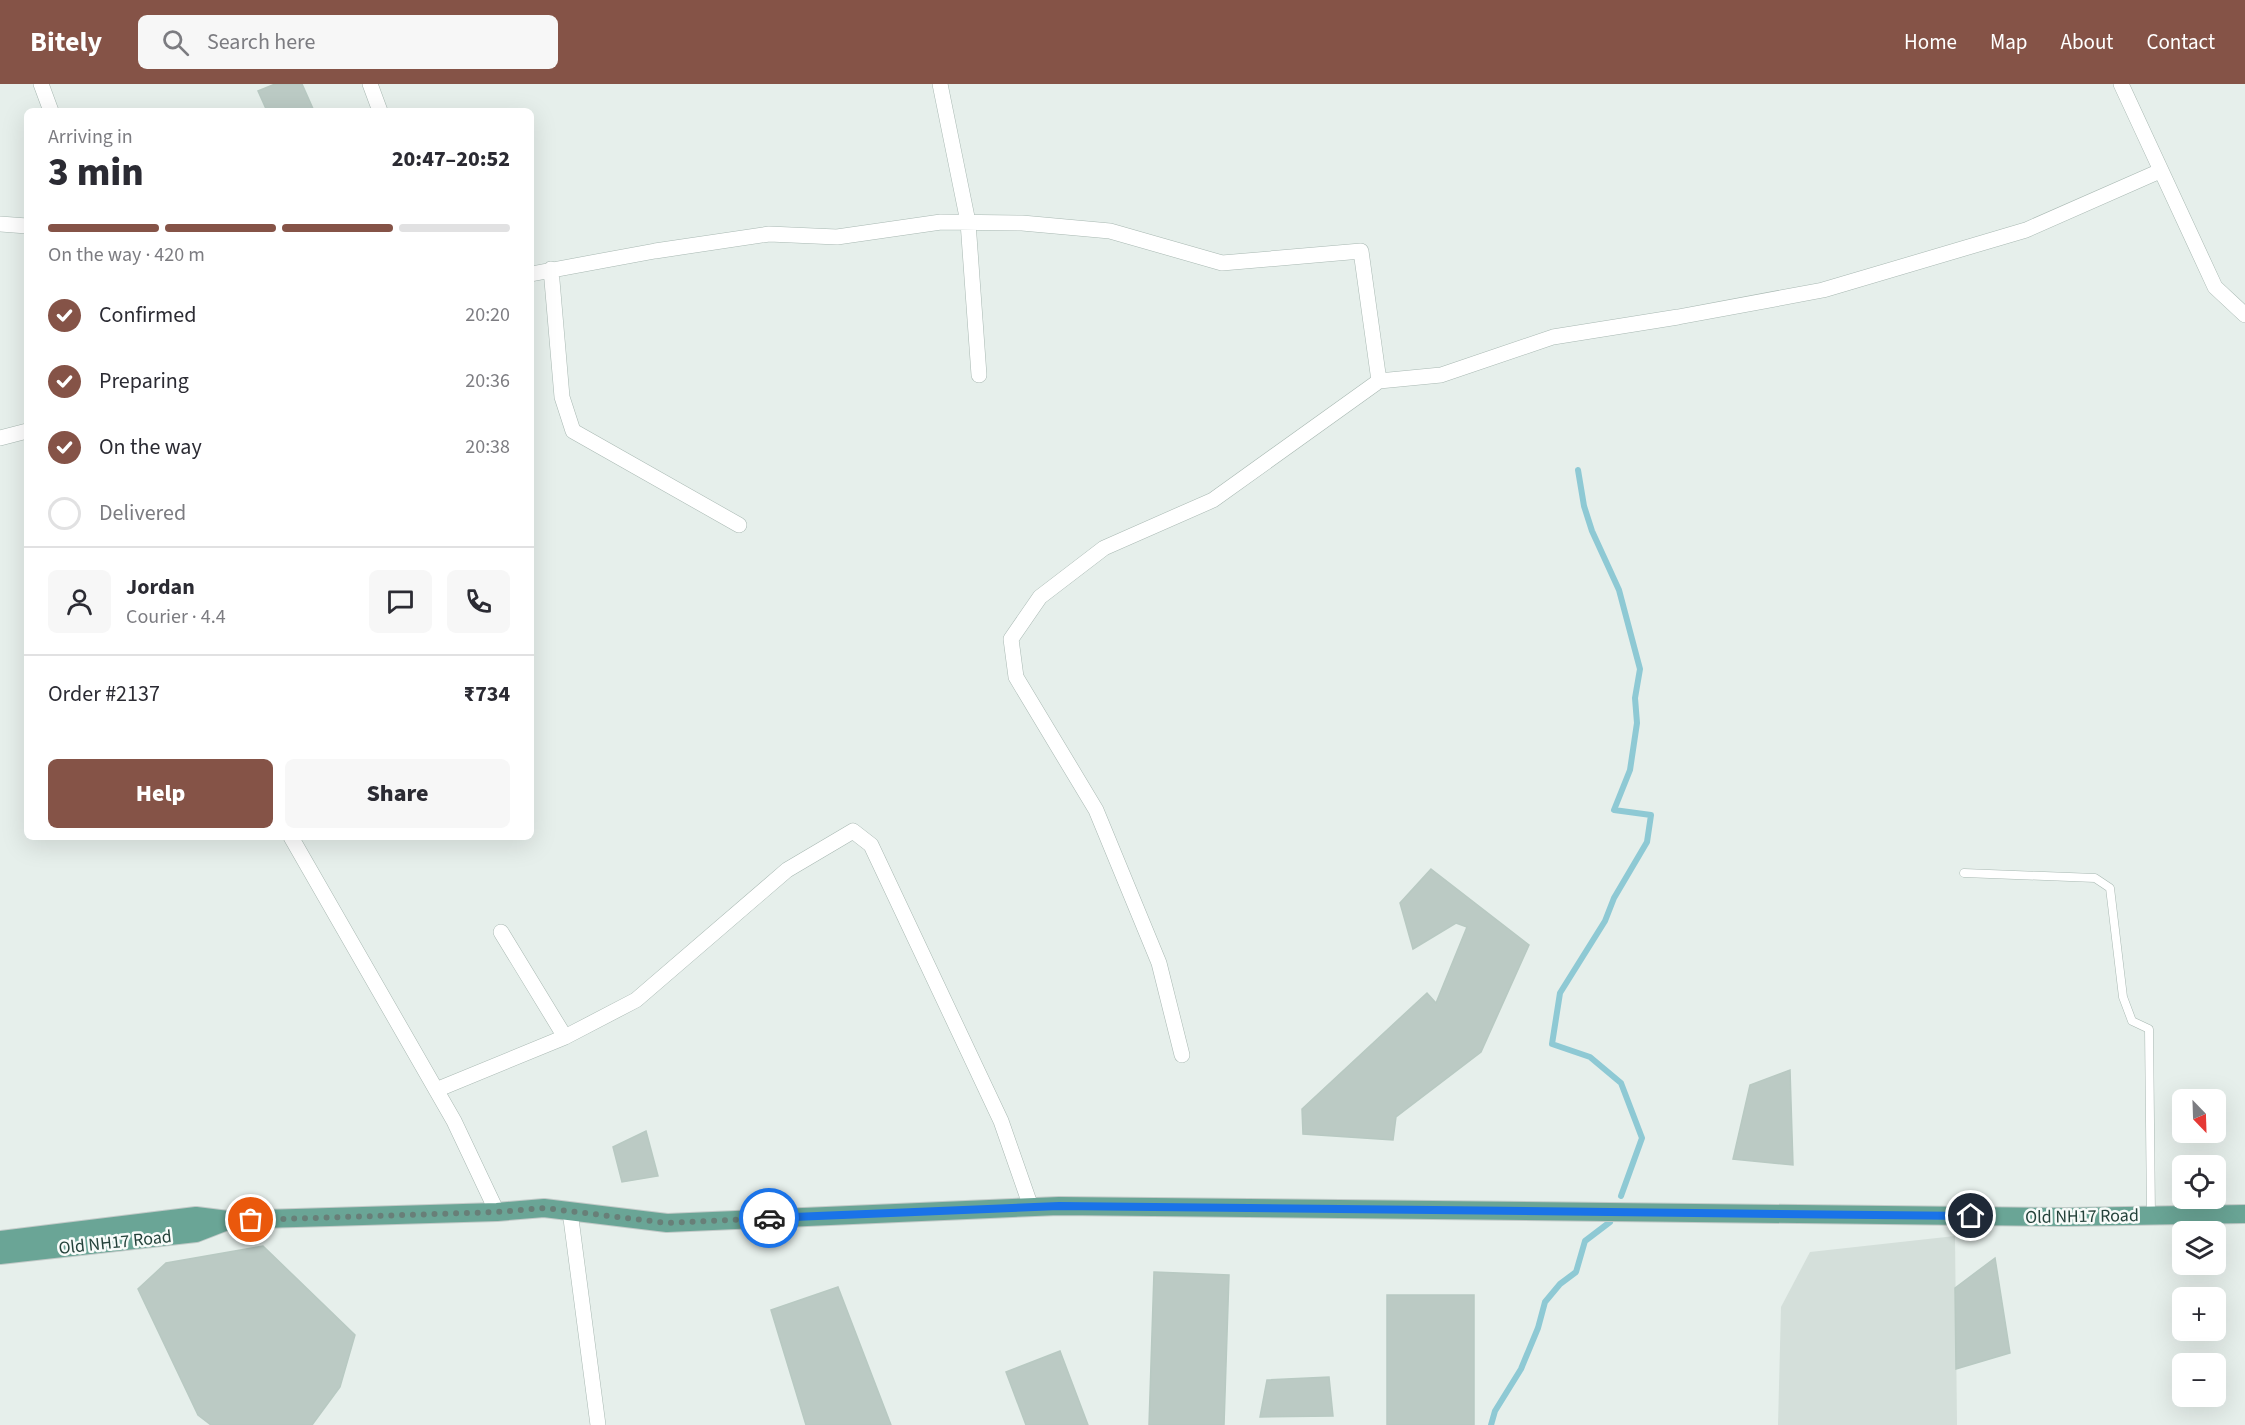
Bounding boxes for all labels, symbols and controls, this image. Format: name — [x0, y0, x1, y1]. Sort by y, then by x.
search box — [138, 15, 558, 69]
text: Bitely — [30, 22, 102, 62]
icon: search — [159, 26, 192, 59]
text: Search here — [207, 26, 315, 58]
text: Home — [1904, 27, 1957, 57]
text: Map — [1990, 27, 2028, 57]
text: About — [2061, 27, 2113, 57]
text: Contact — [2146, 27, 2215, 57]
text: Arriving in — [48, 123, 133, 151]
text: 20:47–20:52 — [392, 143, 510, 175]
text: 3 min — [48, 145, 144, 201]
text: On the way · 420 m — [48, 241, 205, 269]
icon: check — [48, 299, 81, 332]
text: Confirmed — [99, 299, 196, 331]
text: 20:20 — [465, 301, 510, 329]
icon: check — [48, 365, 81, 398]
text: Preparing — [99, 365, 189, 397]
text: 20:36 — [465, 367, 510, 395]
icon: check — [48, 431, 81, 464]
text: On the way — [99, 431, 202, 463]
text: 20:38 — [465, 433, 510, 461]
text: Delivered — [99, 497, 186, 529]
button: person — [48, 570, 111, 633]
button: chat — [369, 570, 432, 633]
button: phone — [447, 570, 510, 633]
text: Jordan — [126, 571, 195, 603]
text: Courier · 4.4 — [126, 603, 226, 631]
text: Order #2137 — [48, 678, 160, 710]
text: ₹734 — [464, 678, 510, 710]
button: Help — [48, 759, 273, 828]
button: Share — [285, 759, 510, 828]
north arrow — [2172, 1089, 2226, 1143]
map controls — [2172, 1089, 2226, 1407]
button: locate — [2172, 1155, 2226, 1209]
courier — [739, 1188, 799, 1248]
pin — [1945, 1190, 1996, 1241]
pin — [225, 1194, 276, 1245]
icon: home — [1954, 1199, 1987, 1232]
icon: car — [753, 1202, 786, 1235]
icon: bag — [234, 1203, 267, 1236]
street label: Old NH17 Road — [2025, 1203, 2139, 1230]
button: layers — [2172, 1221, 2226, 1275]
street label: Old NH17 Road — [57, 1224, 173, 1261]
button: + — [2172, 1287, 2226, 1341]
button: − — [2172, 1353, 2226, 1407]

